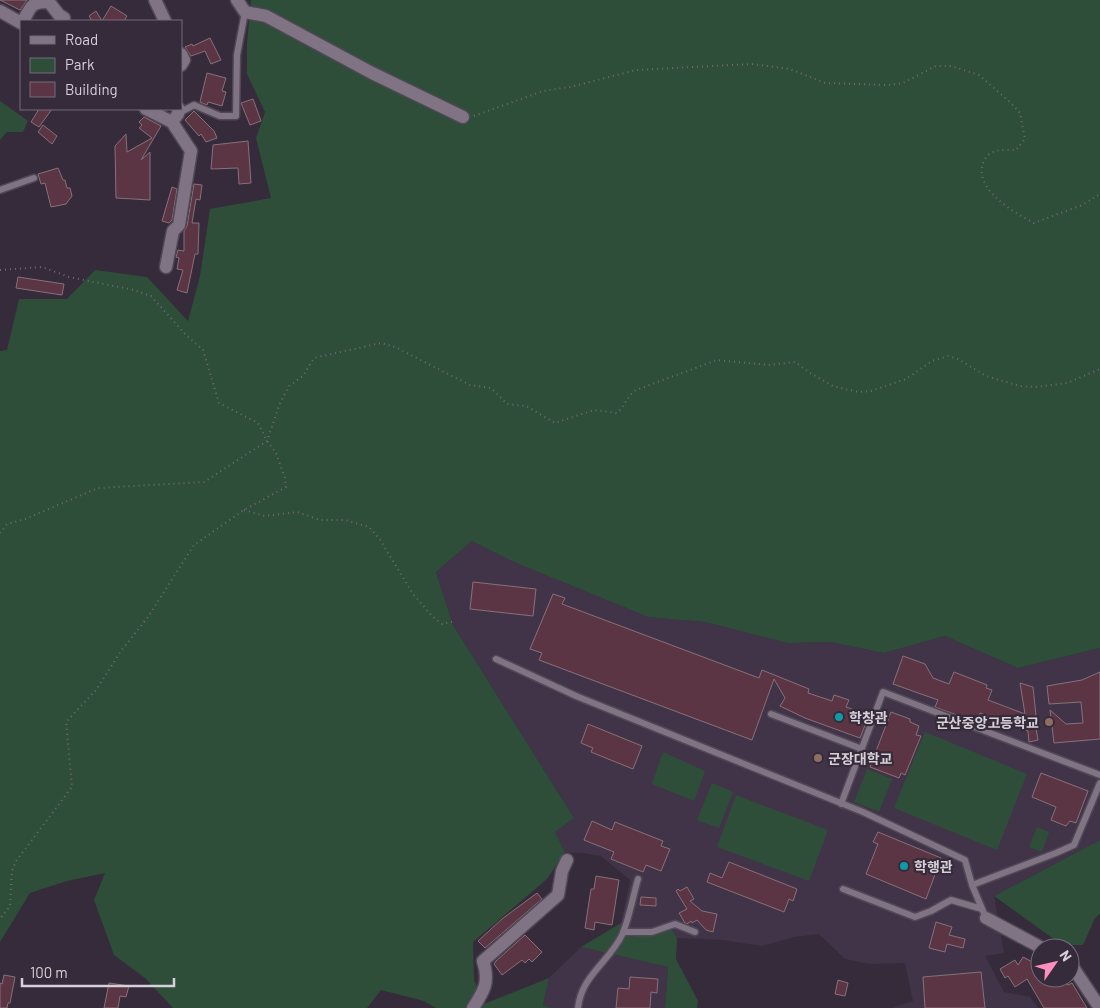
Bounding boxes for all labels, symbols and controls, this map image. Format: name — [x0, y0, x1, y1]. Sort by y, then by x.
legend — [20, 20, 182, 110]
text: Road — [65, 30, 98, 48]
text: Park — [65, 55, 95, 73]
text: Building — [65, 80, 118, 98]
place label: 학창관 — [849, 709, 888, 726]
marker: 학창관 — [833, 711, 845, 723]
place label: 군산중앙고등학교 — [936, 714, 1039, 731]
marker: 군산중앙고등학교 — [1043, 716, 1055, 728]
place label: 군장대학교 — [828, 750, 893, 767]
marker: 군장대학교 — [812, 752, 824, 764]
place label: 학행관 — [914, 858, 953, 875]
marker: 학행관 — [898, 860, 910, 872]
north arrow — [1030, 938, 1080, 988]
text: N — [1057, 947, 1076, 964]
scale bar — [22, 956, 175, 988]
text: 100 m — [30, 963, 68, 981]

